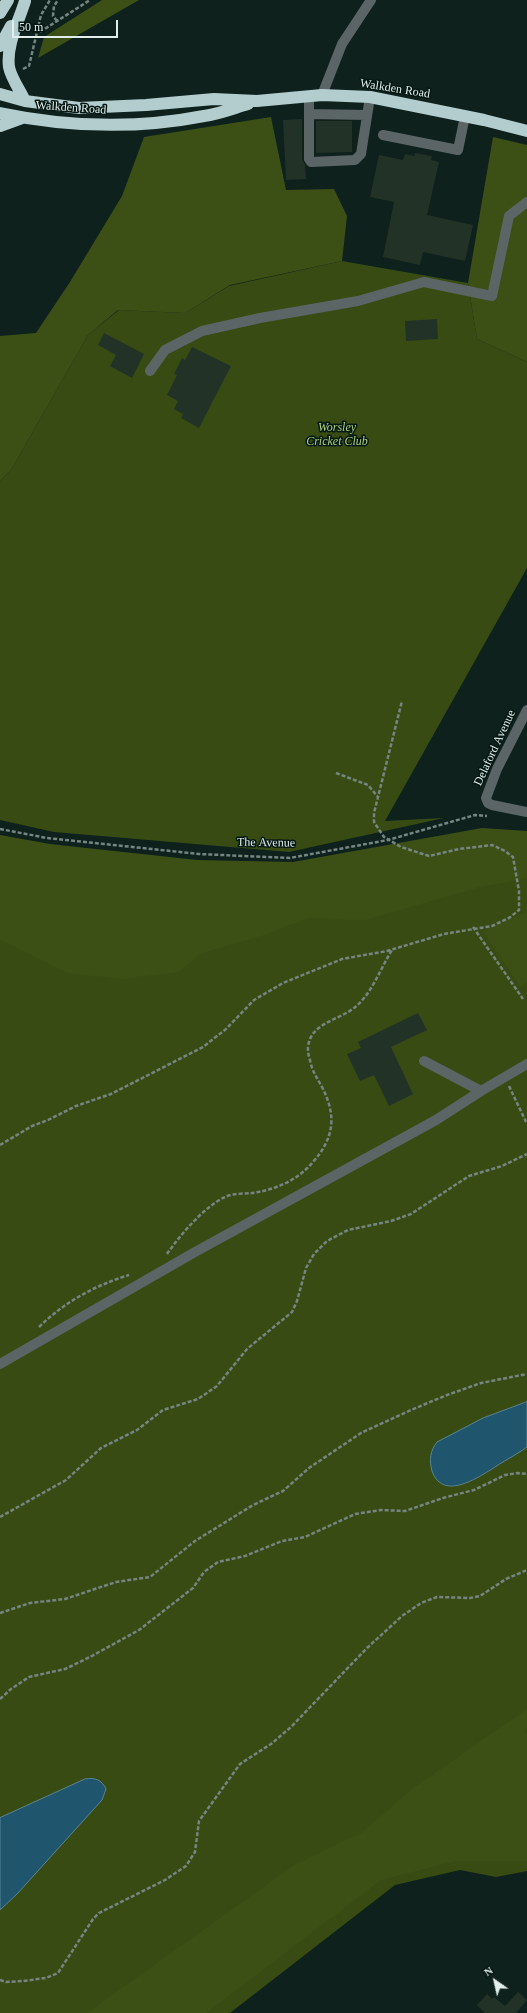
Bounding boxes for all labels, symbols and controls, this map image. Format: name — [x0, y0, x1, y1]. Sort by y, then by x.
scale bar — [14, 12, 120, 38]
text: 50 m — [19, 20, 43, 34]
street label: Walkden Road — [359, 76, 431, 102]
street label: Walkden Road — [35, 98, 107, 118]
park label: Worsley Cricket Club — [306, 421, 368, 449]
street label: Delaford Avenue — [471, 708, 519, 788]
street label: The Avenue — [237, 835, 295, 851]
north arrow — [475, 1961, 515, 2001]
text: N — [482, 1964, 495, 1978]

